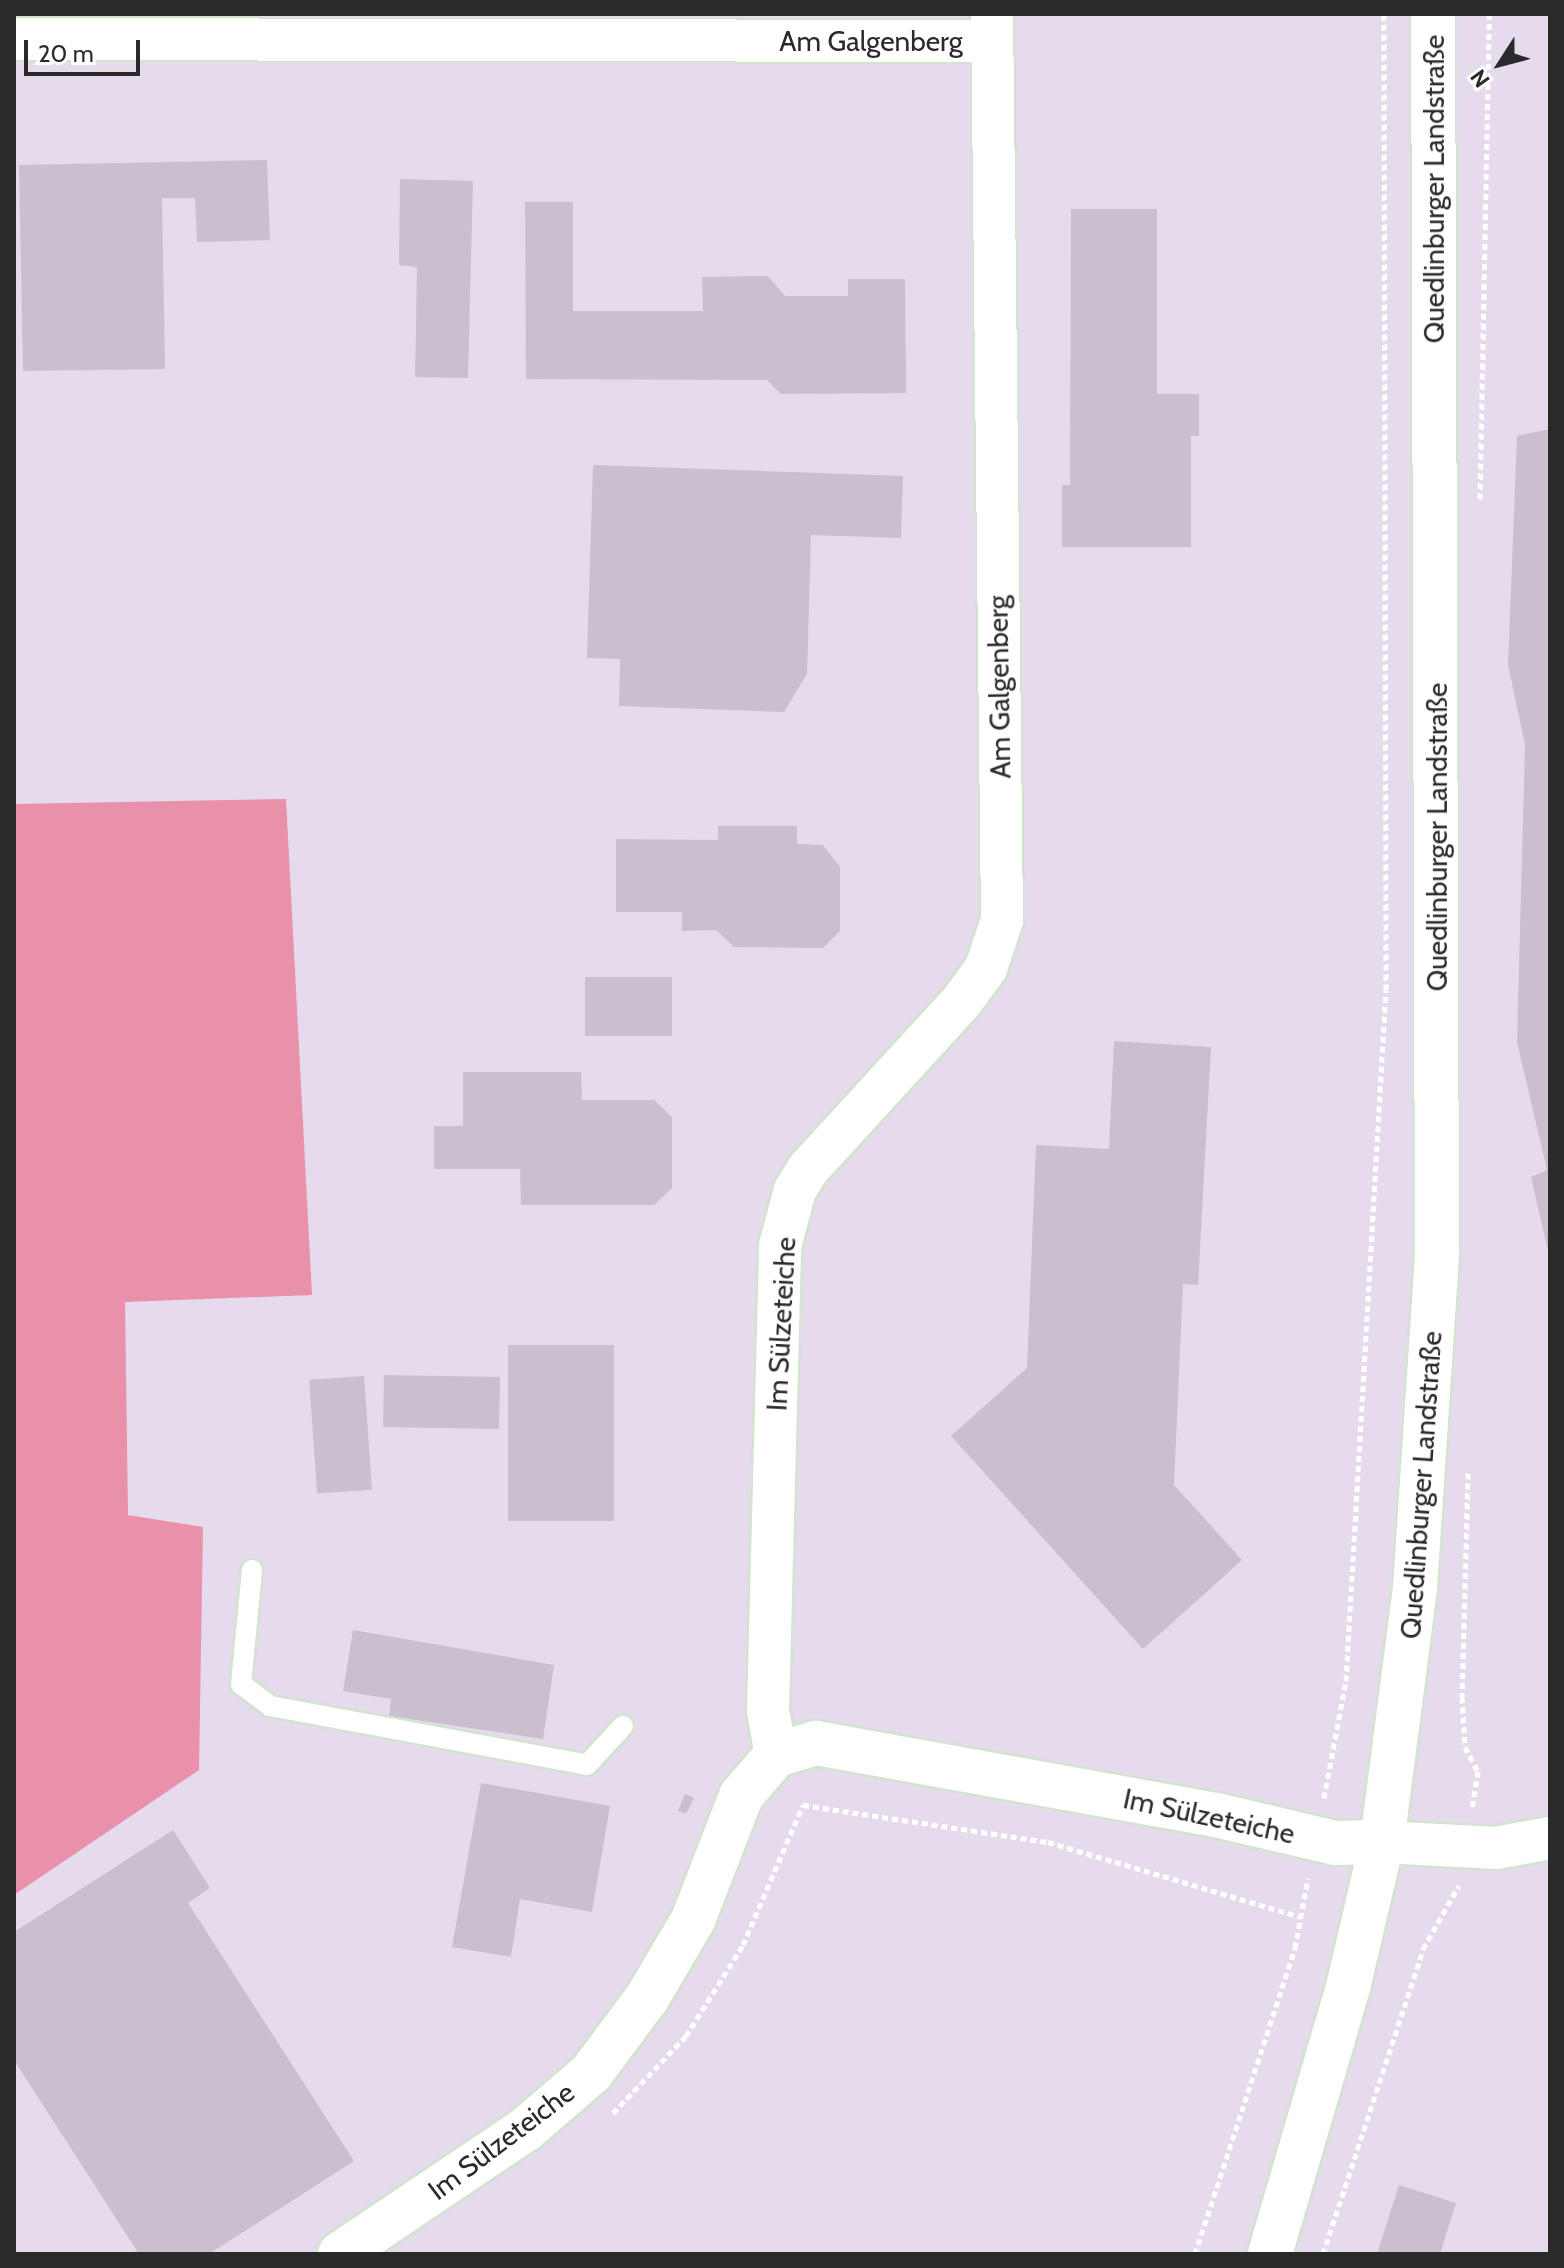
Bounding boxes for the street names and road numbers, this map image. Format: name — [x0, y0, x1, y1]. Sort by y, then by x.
street label: Am Galgenberg — [779, 24, 963, 58]
street label: Quedlinburger Landstraße — [1417, 35, 1451, 343]
street label: Am Galgenberg — [981, 595, 1017, 779]
street label: Quedlinburger Landstraße — [1420, 683, 1454, 991]
street label: Im Sülzeteiche — [760, 1236, 802, 1412]
street label: Quedlinburger Landstraße — [1393, 1330, 1449, 1640]
street label: Im Sülzeteiche — [1120, 1781, 1298, 1851]
street label: Im Sülzeteiche — [421, 2075, 581, 2207]

